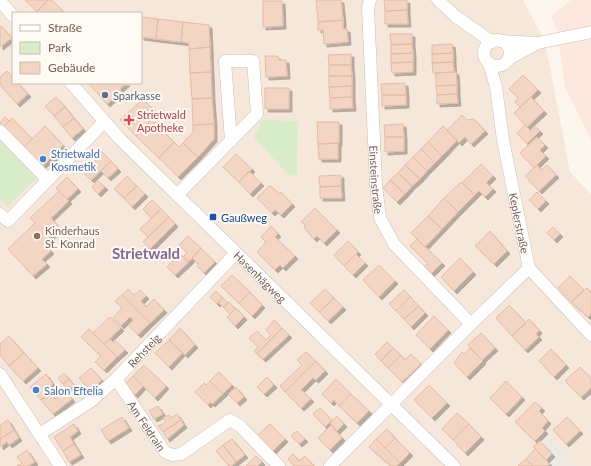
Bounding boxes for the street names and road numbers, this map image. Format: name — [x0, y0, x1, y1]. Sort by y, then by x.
street label: Einsteinstraße — [368, 145, 386, 215]
street label: Keplerstraße — [507, 191, 532, 254]
street label: Hasenhägweg — [232, 248, 289, 305]
street label: Rehsteig — [125, 330, 163, 370]
street label: Am Feldrain — [126, 398, 169, 453]

